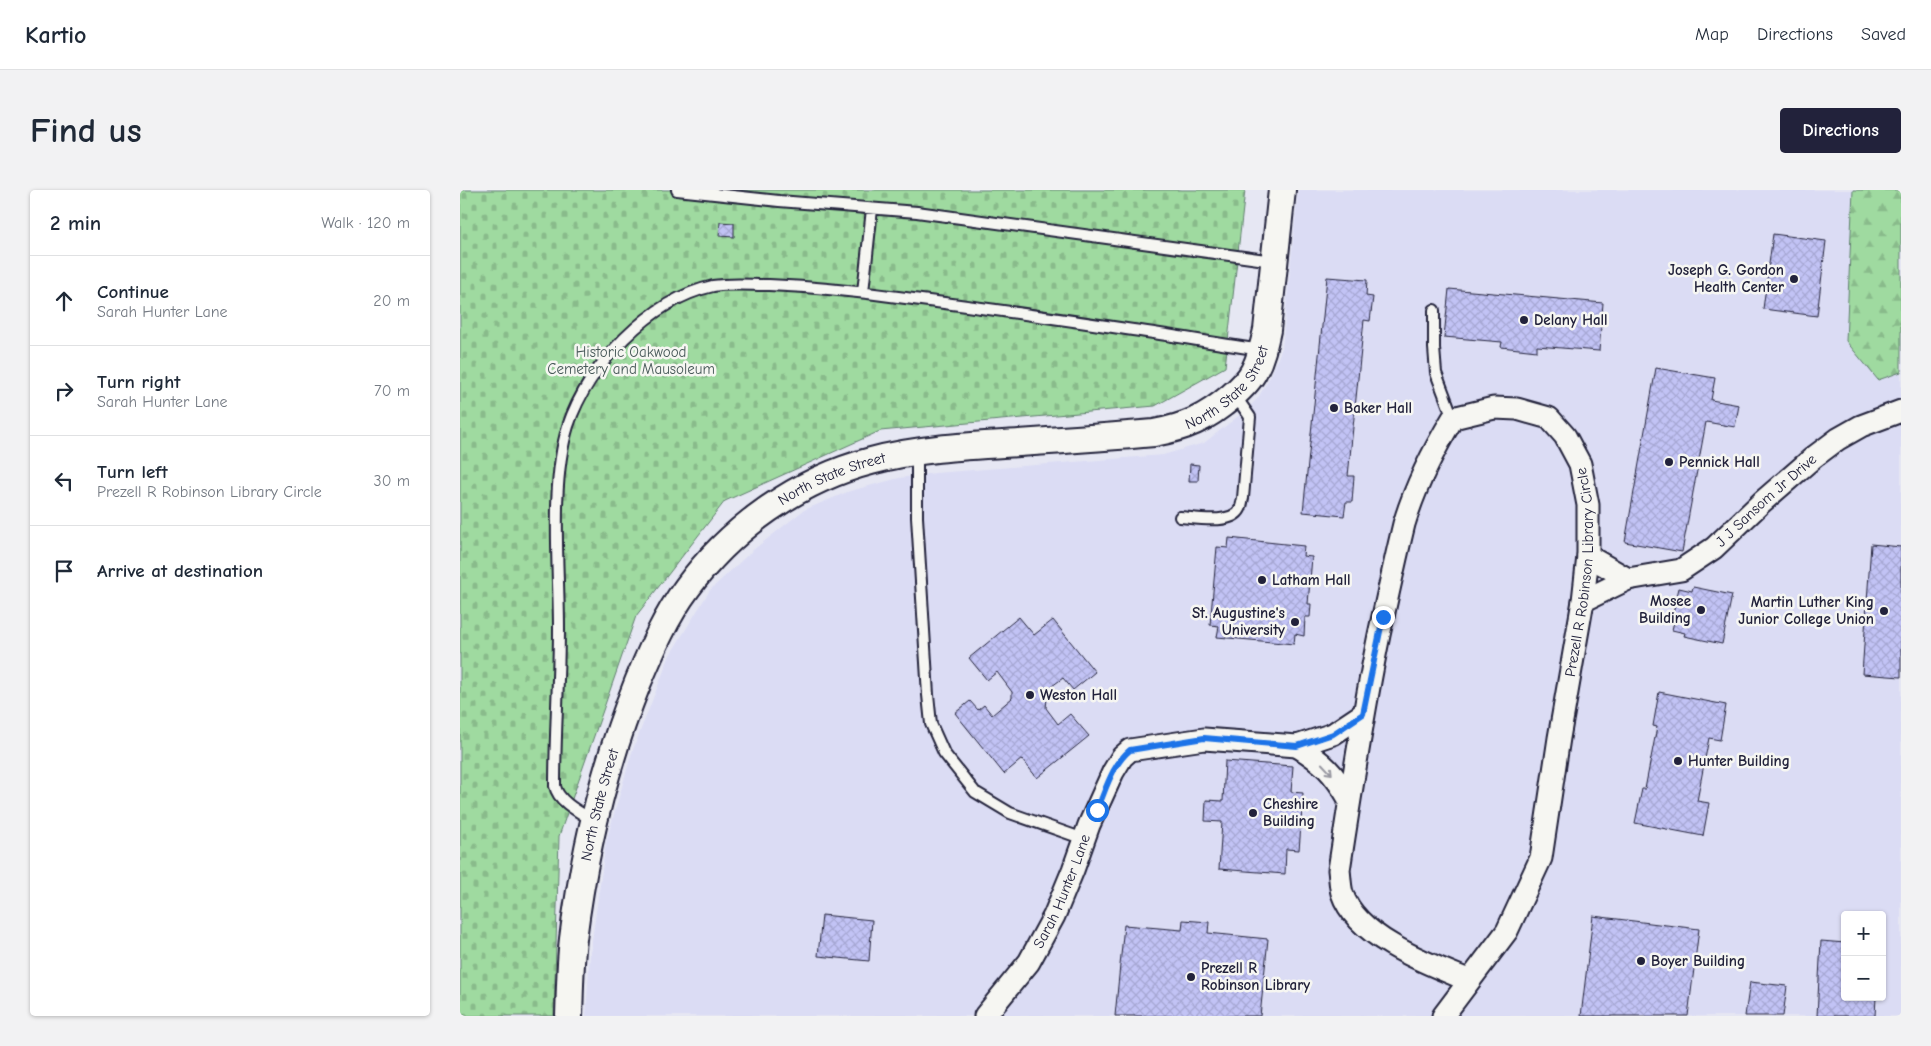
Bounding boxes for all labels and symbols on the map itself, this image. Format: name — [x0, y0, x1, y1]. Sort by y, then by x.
place label: Joseph G. Gordon Health Center — [1668, 261, 1784, 296]
marker: Joseph G. Gordon Health Center — [1788, 273, 1800, 285]
place label: Delany Hall — [1534, 311, 1608, 329]
marker: Delany Hall — [1518, 314, 1530, 326]
park label: Historic Oakwood Cemetery and Mausoleum — [547, 343, 715, 378]
street label: North State Street — [1182, 343, 1272, 433]
place label: Baker Hall — [1344, 399, 1412, 417]
marker: Baker Hall — [1328, 402, 1340, 414]
street label: North State Street — [775, 449, 888, 509]
street label: J J Sansom Jr Drive — [1712, 450, 1820, 551]
place label: Pennick Hall — [1679, 453, 1760, 471]
marker: Pennick Hall — [1663, 456, 1675, 468]
street label: Prezell R Robinson Library Circle — [1561, 466, 1597, 678]
place label: Latham Hall — [1272, 571, 1350, 589]
marker: Latham Hall — [1256, 574, 1268, 586]
place label: Mosee Building — [1639, 592, 1691, 627]
place label: Martin Luther King Junior College Union — [1738, 593, 1874, 628]
place label: St. Augustine's University — [1192, 604, 1285, 639]
marker: Mosee Building — [1695, 604, 1707, 616]
marker: Martin Luther King Junior College Union — [1878, 605, 1890, 617]
route end — [1372, 606, 1395, 629]
marker: St. Augustine's University — [1289, 616, 1301, 628]
place label: Weston Hall — [1040, 686, 1117, 704]
marker: Weston Hall — [1024, 689, 1036, 701]
street label: North State Street — [577, 746, 623, 862]
place label: Hunter Building — [1688, 752, 1790, 770]
marker: Hunter Building — [1672, 755, 1684, 767]
one-way arrow — [1321, 762, 1333, 775]
place label: Cheshire Building — [1263, 795, 1318, 830]
route start — [1086, 799, 1109, 822]
marker: Cheshire Building — [1247, 807, 1259, 819]
street label: Sarah Hunter Lane — [1029, 831, 1094, 951]
place label: Boyer Building — [1651, 952, 1745, 970]
marker: Boyer Building — [1635, 955, 1647, 967]
place label: Prezell R Robinson Library — [1201, 959, 1310, 994]
marker: Prezell R Robinson Library — [1185, 971, 1197, 983]

